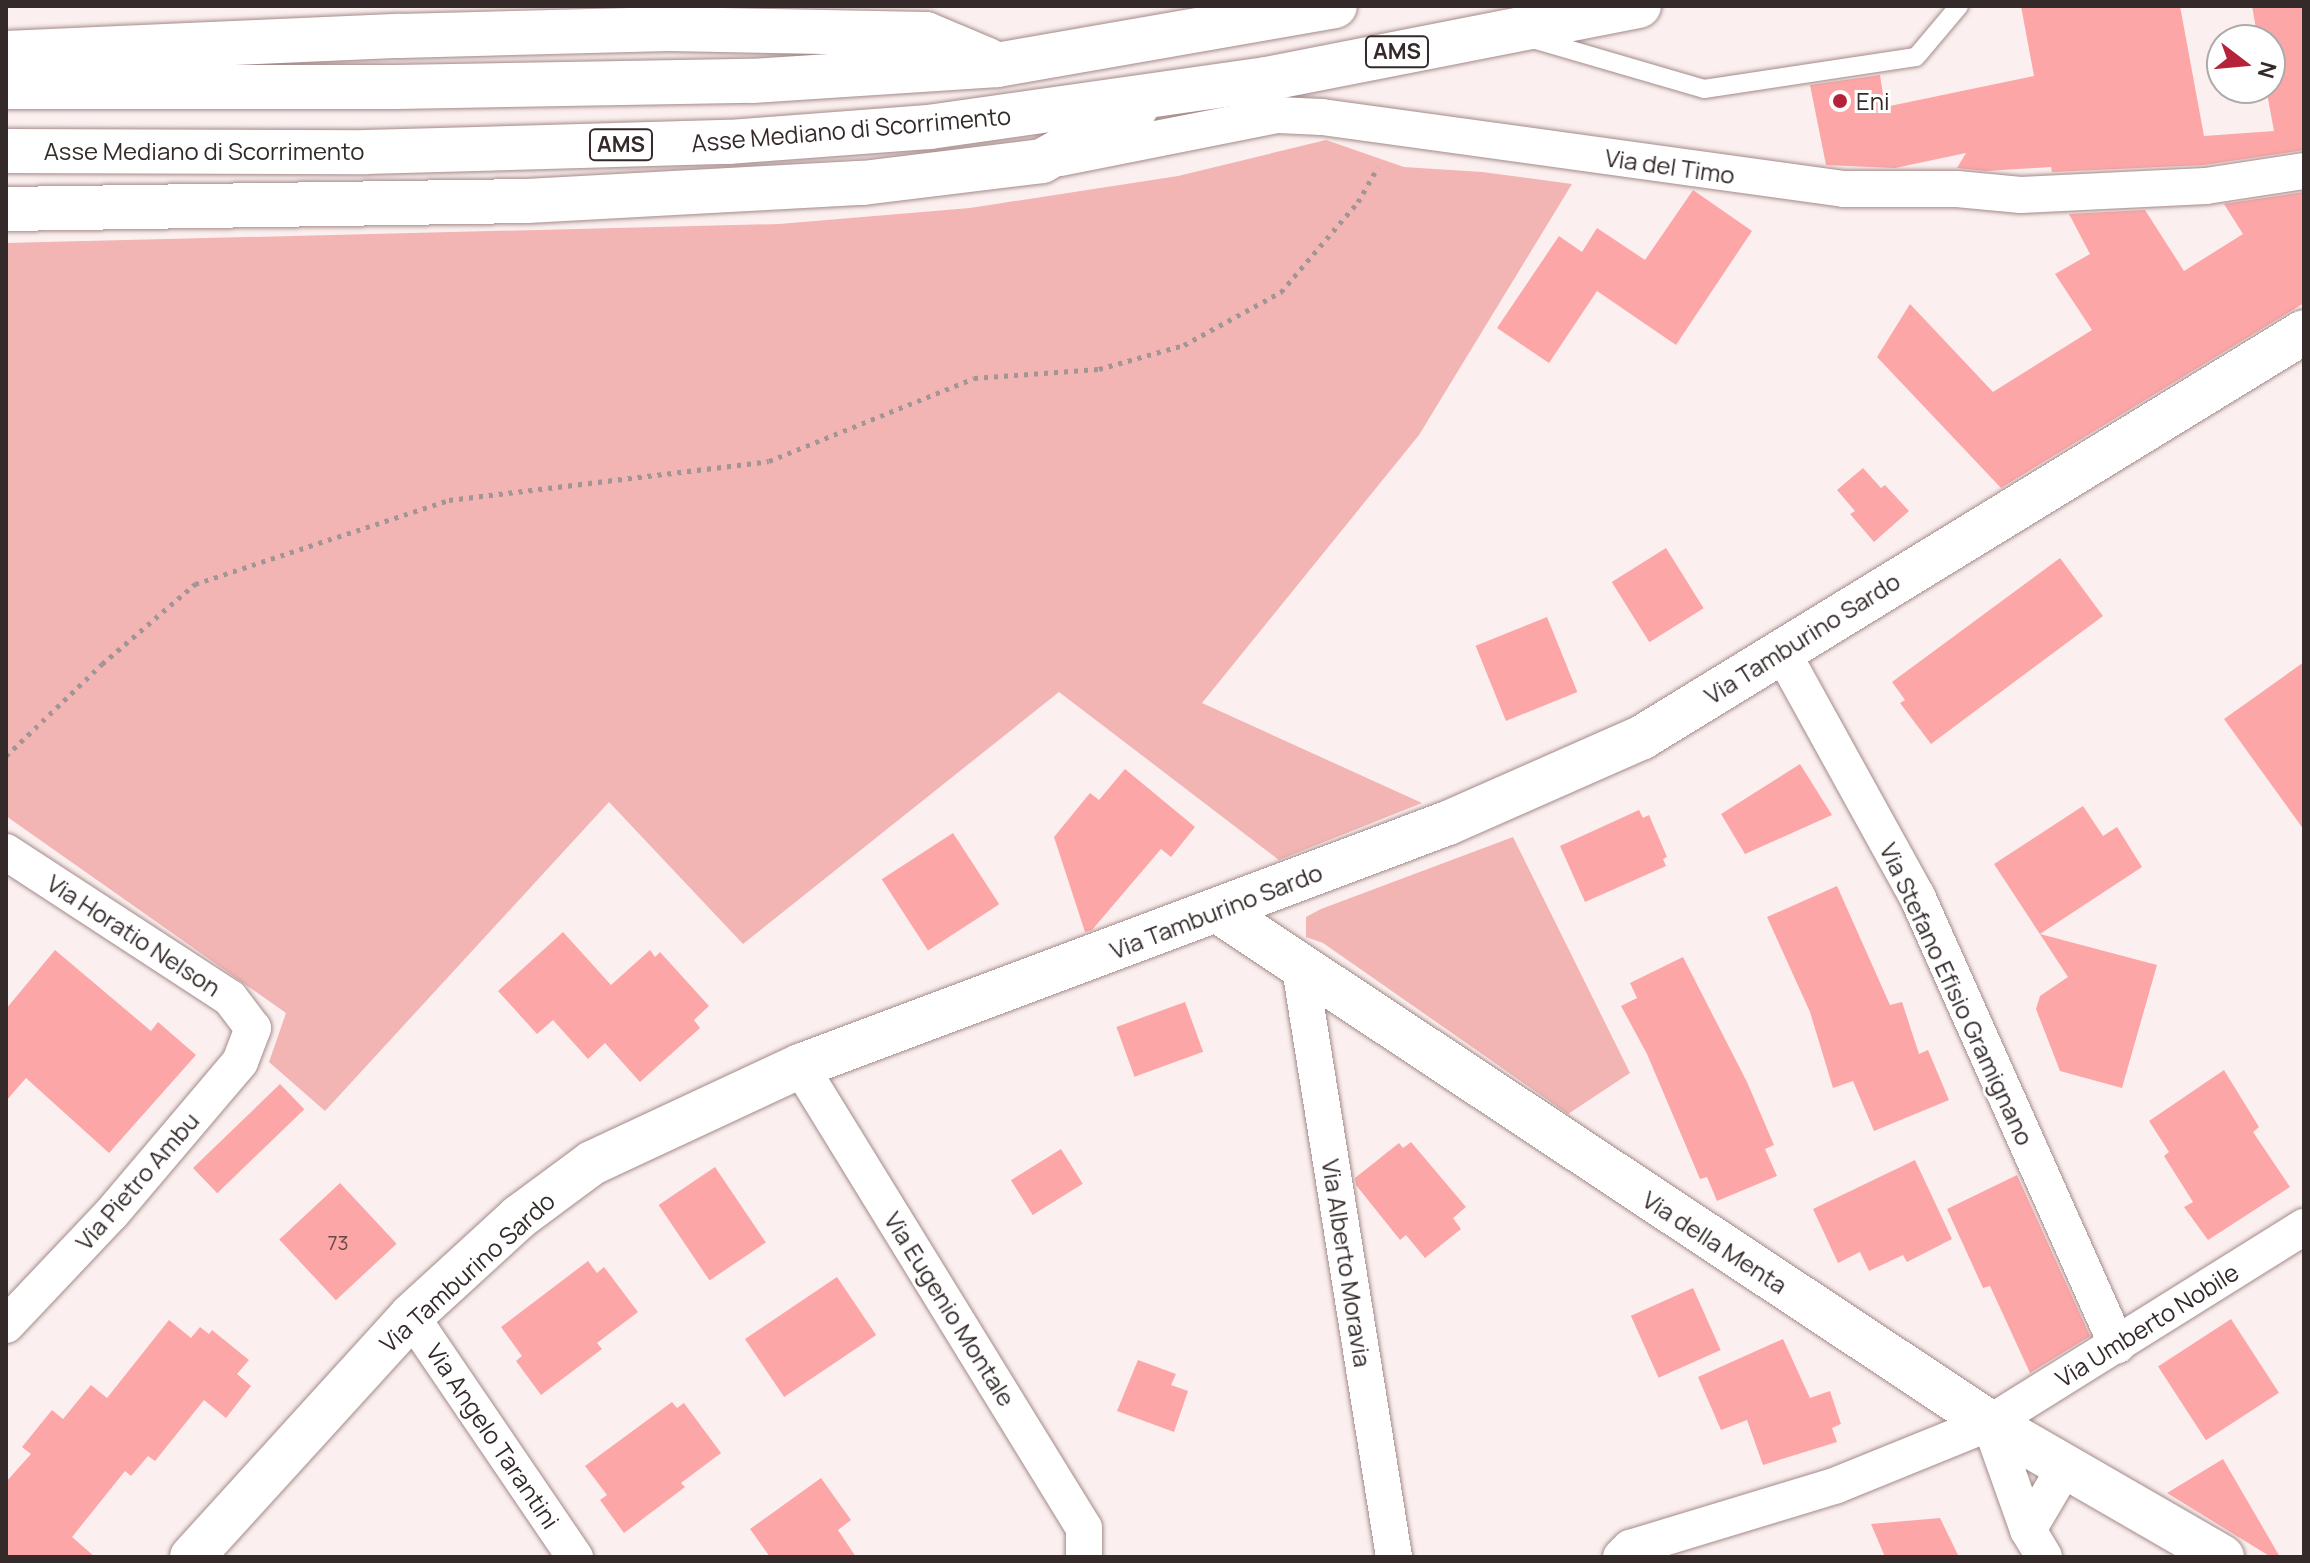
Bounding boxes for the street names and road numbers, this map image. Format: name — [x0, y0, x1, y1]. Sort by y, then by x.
road number: AMS — [1363, 34, 1431, 70]
street label: Asse Mediano di Scorrimento — [690, 101, 1012, 157]
road number: AMS — [587, 127, 655, 163]
street label: Asse Mediano di Scorrimento — [44, 137, 364, 165]
street label: Via del Timo — [1603, 143, 1737, 189]
street label: Via Tamburino Sardo — [1699, 566, 1905, 710]
street label: Via Stefano Efisio Gramignano — [1874, 838, 2040, 1150]
street label: Via Tamburino Sardo — [1106, 857, 1326, 965]
street label: Via Horatio Nelson — [42, 868, 226, 1002]
street label: Via Pietro Ambu — [69, 1106, 205, 1256]
street label: Via Alberto Moravia — [1316, 1157, 1378, 1369]
street label: Via della Menta — [1637, 1185, 1793, 1299]
street label: Via Tamburino Sardo — [374, 1186, 560, 1358]
street label: Via Eugenio Montale — [879, 1207, 1021, 1411]
street label: Via Umberto Nobile — [2050, 1257, 2244, 1393]
street label: Via Angelo Tarantini — [420, 1338, 566, 1534]

